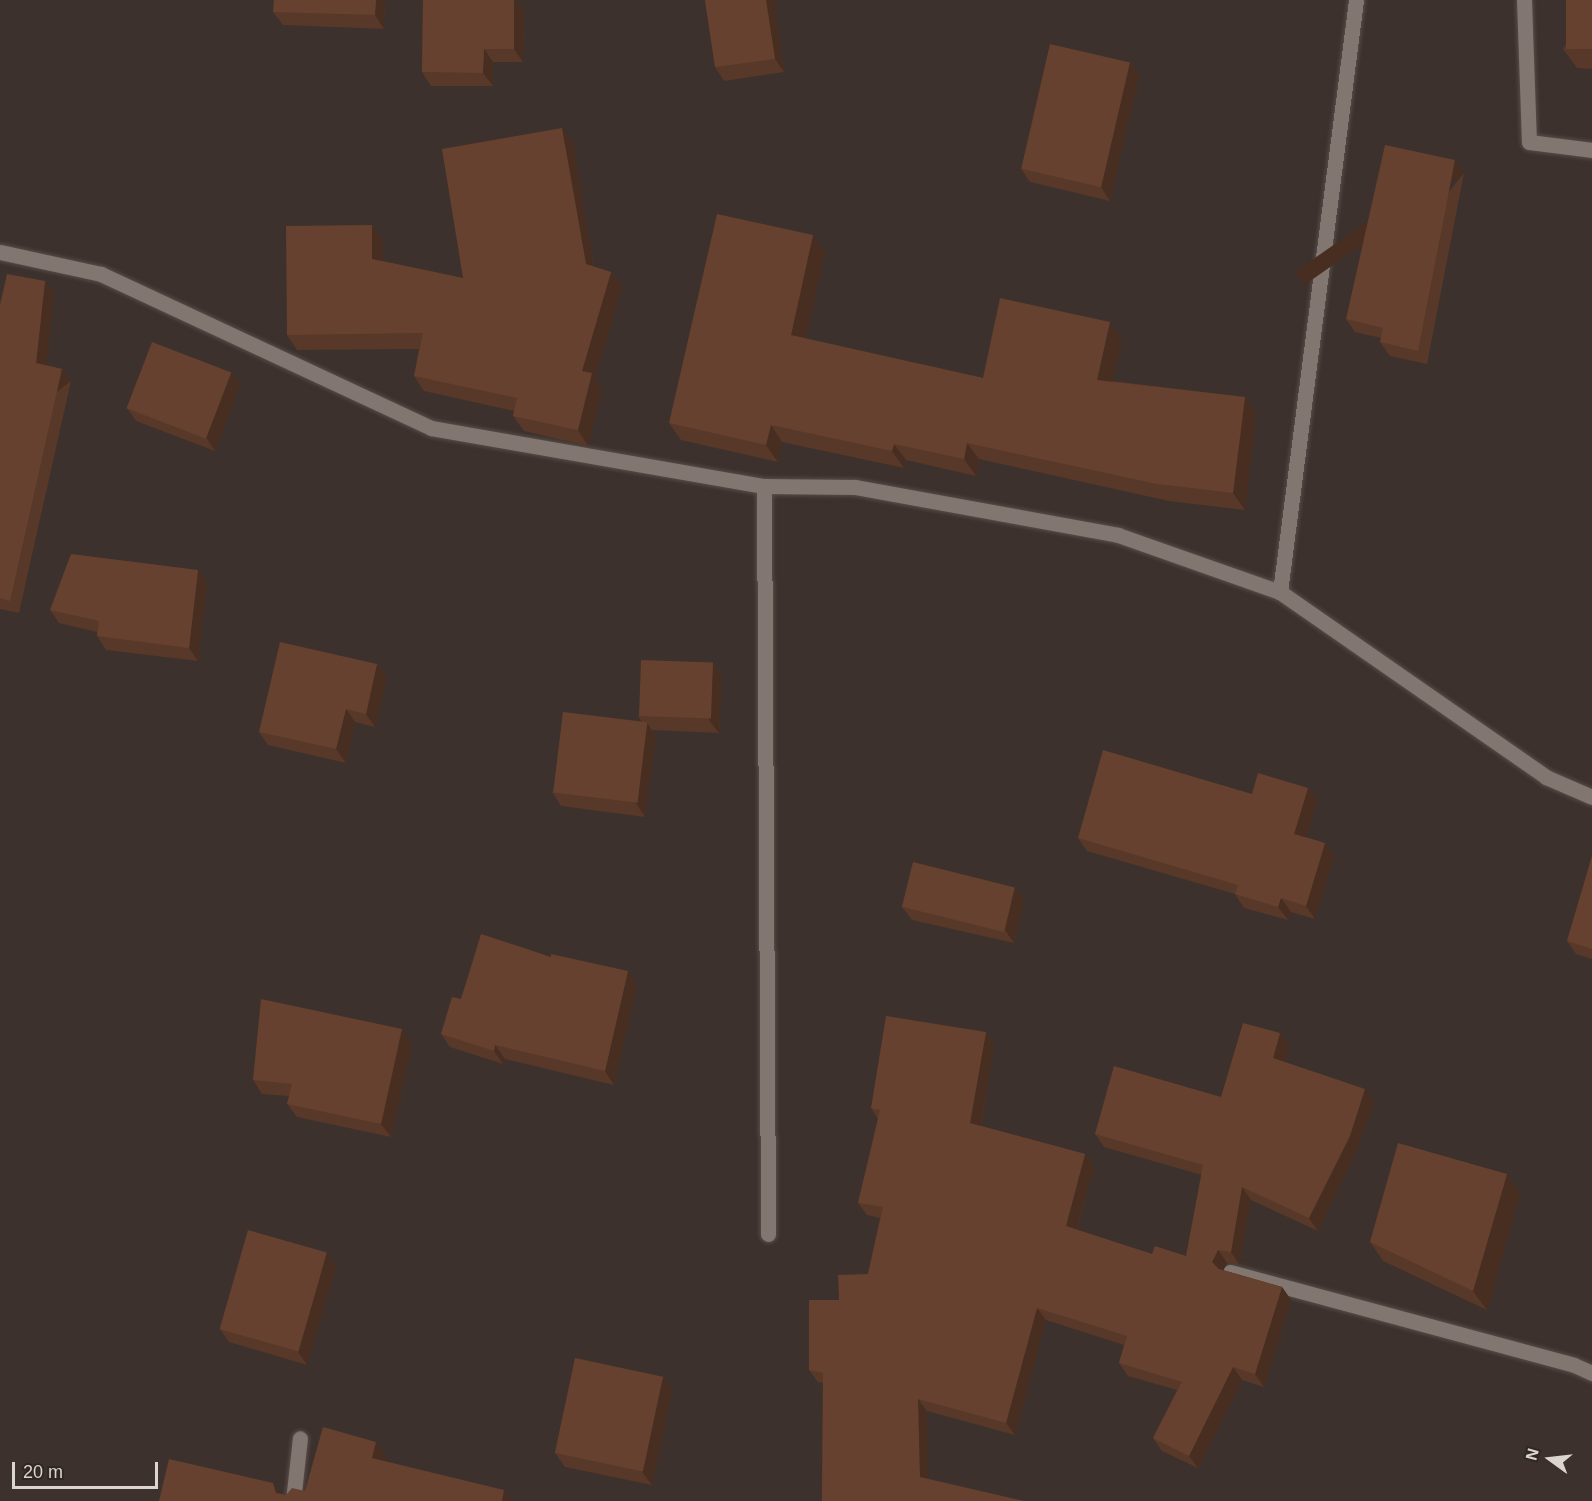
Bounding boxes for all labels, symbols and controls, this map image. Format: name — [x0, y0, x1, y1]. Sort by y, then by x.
north arrow — [1520, 1429, 1580, 1489]
text: N — [1522, 1446, 1542, 1462]
scale bar — [15, 1450, 160, 1488]
text: 20 m — [23, 1462, 63, 1482]

